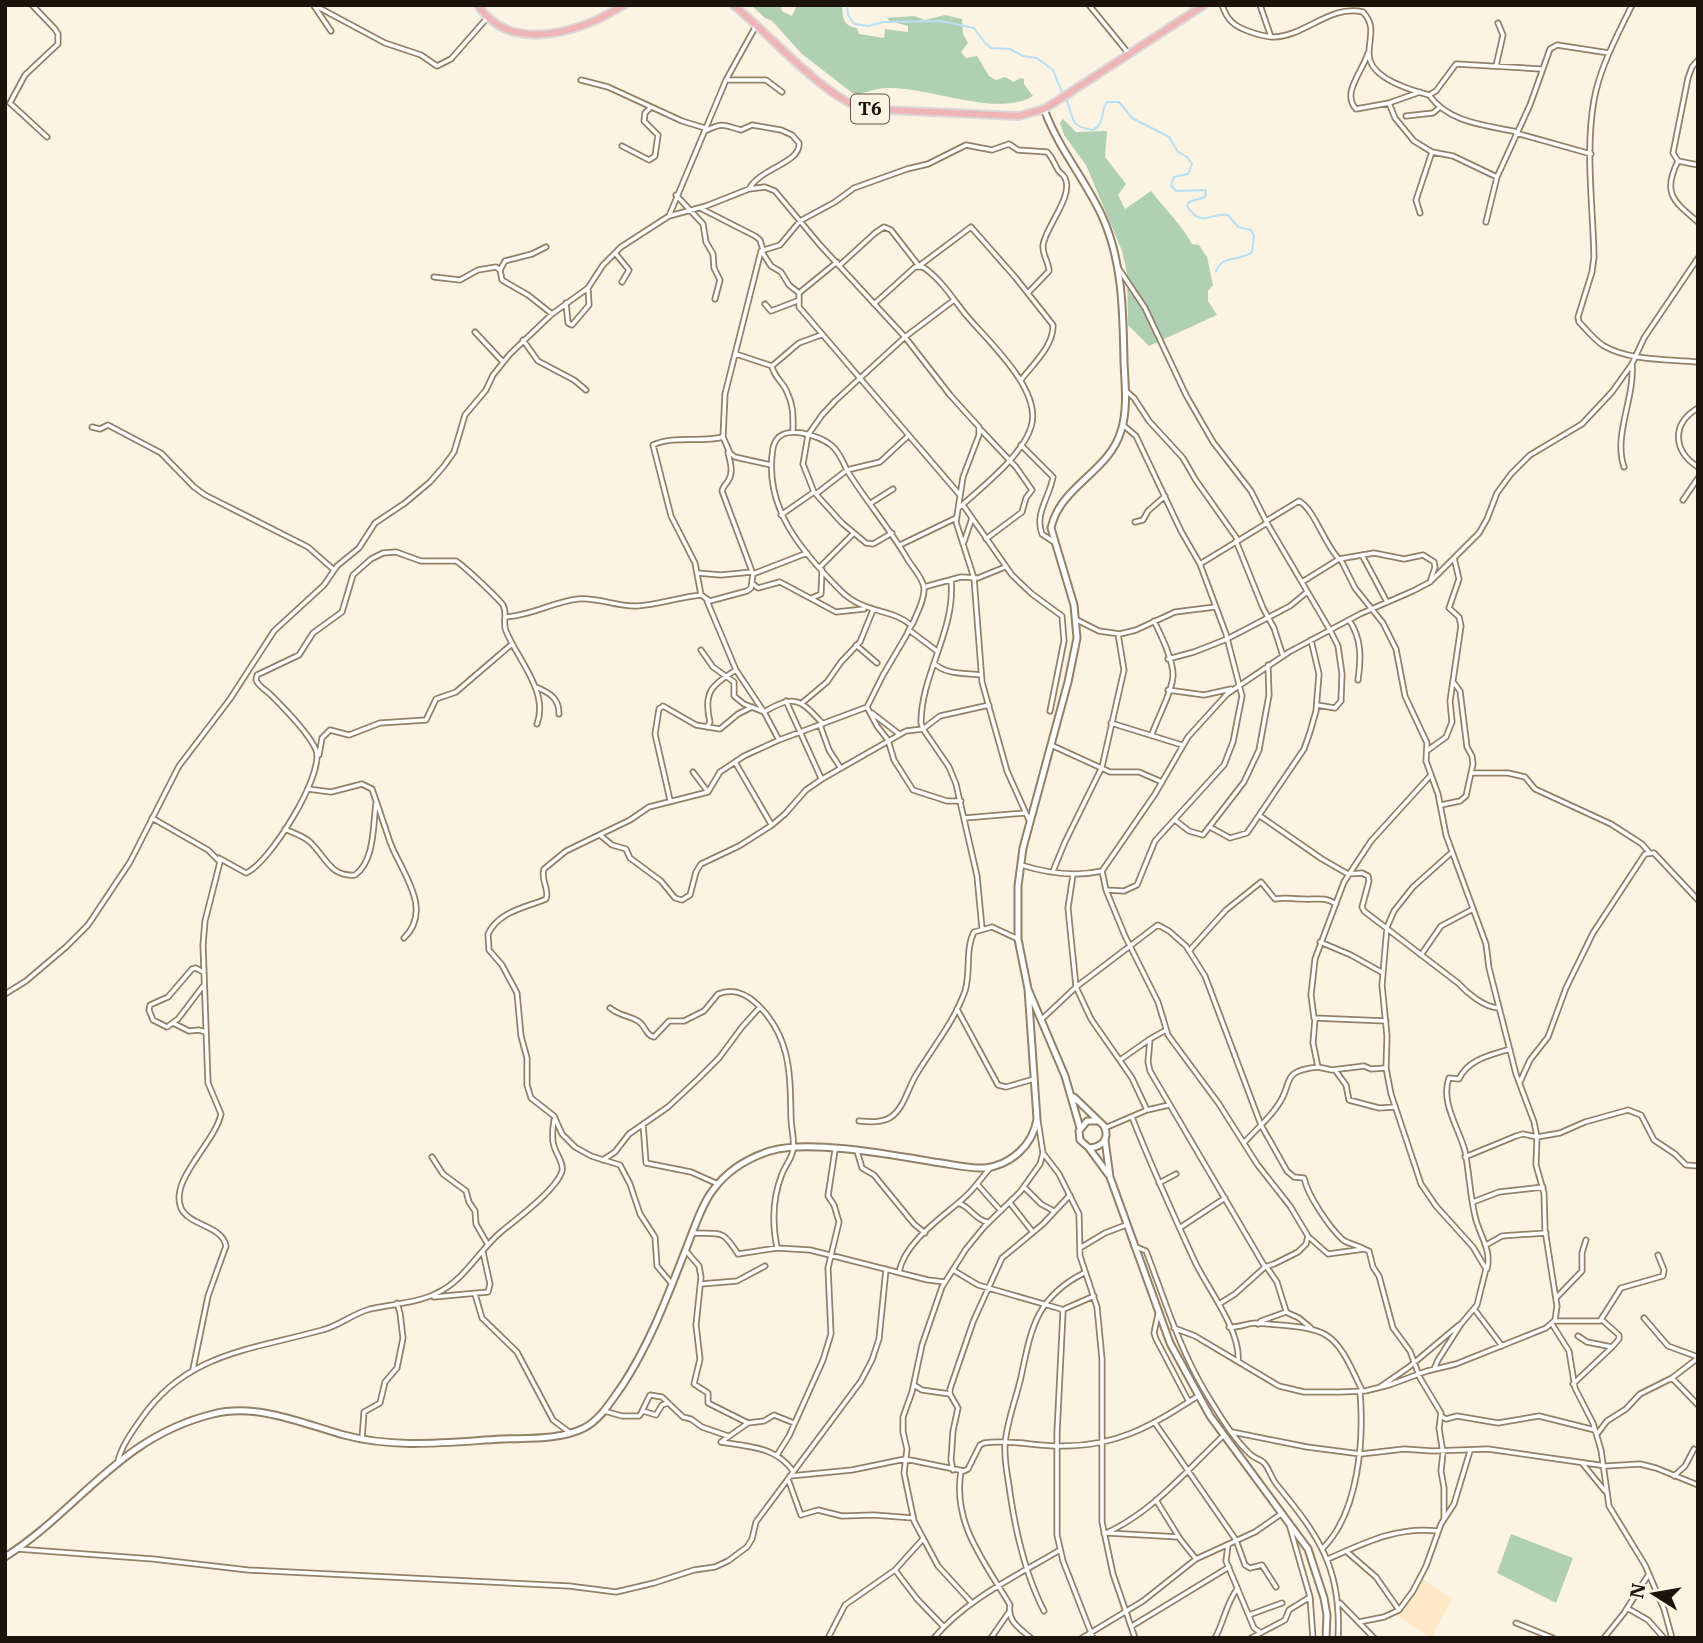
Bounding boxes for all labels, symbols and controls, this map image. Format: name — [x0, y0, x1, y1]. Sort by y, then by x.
road number: T6 — [851, 94, 889, 124]
north arrow — [1619, 1559, 1689, 1629]
text: N — [1624, 1581, 1651, 1600]

